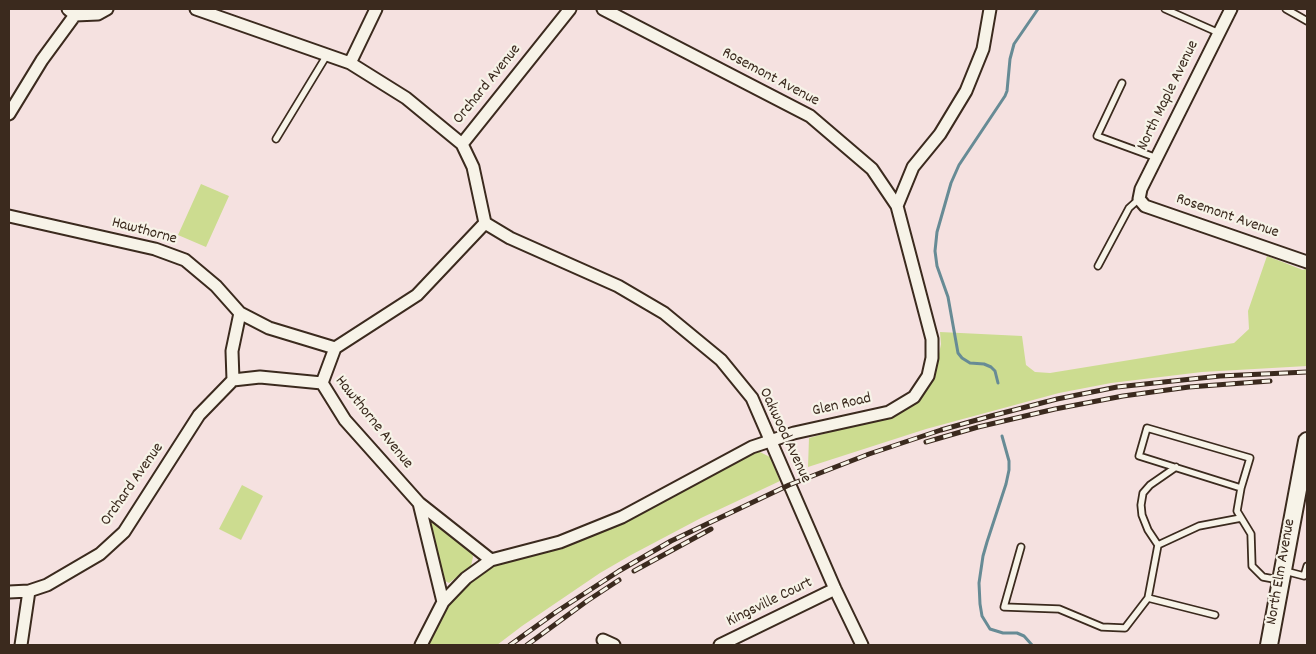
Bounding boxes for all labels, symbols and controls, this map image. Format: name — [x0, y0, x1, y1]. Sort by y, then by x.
street label: North Maple Avenue — [1134, 38, 1204, 154]
street label: Orchard Avenue — [450, 41, 526, 129]
street label: Rosemont Avenue — [718, 44, 822, 112]
street label: Rosemont Avenue — [1173, 190, 1281, 244]
street label: Hawthorne — [109, 214, 179, 250]
street label: Hawthorne Avenue — [330, 373, 416, 473]
street label: Oakwood Avenue — [754, 385, 814, 487]
street label: Glen Road — [811, 390, 873, 422]
street label: Orchard Avenue — [97, 440, 169, 530]
street label: North Elm Avenue — [1263, 517, 1301, 627]
street label: Kingsville Court — [724, 574, 816, 632]

